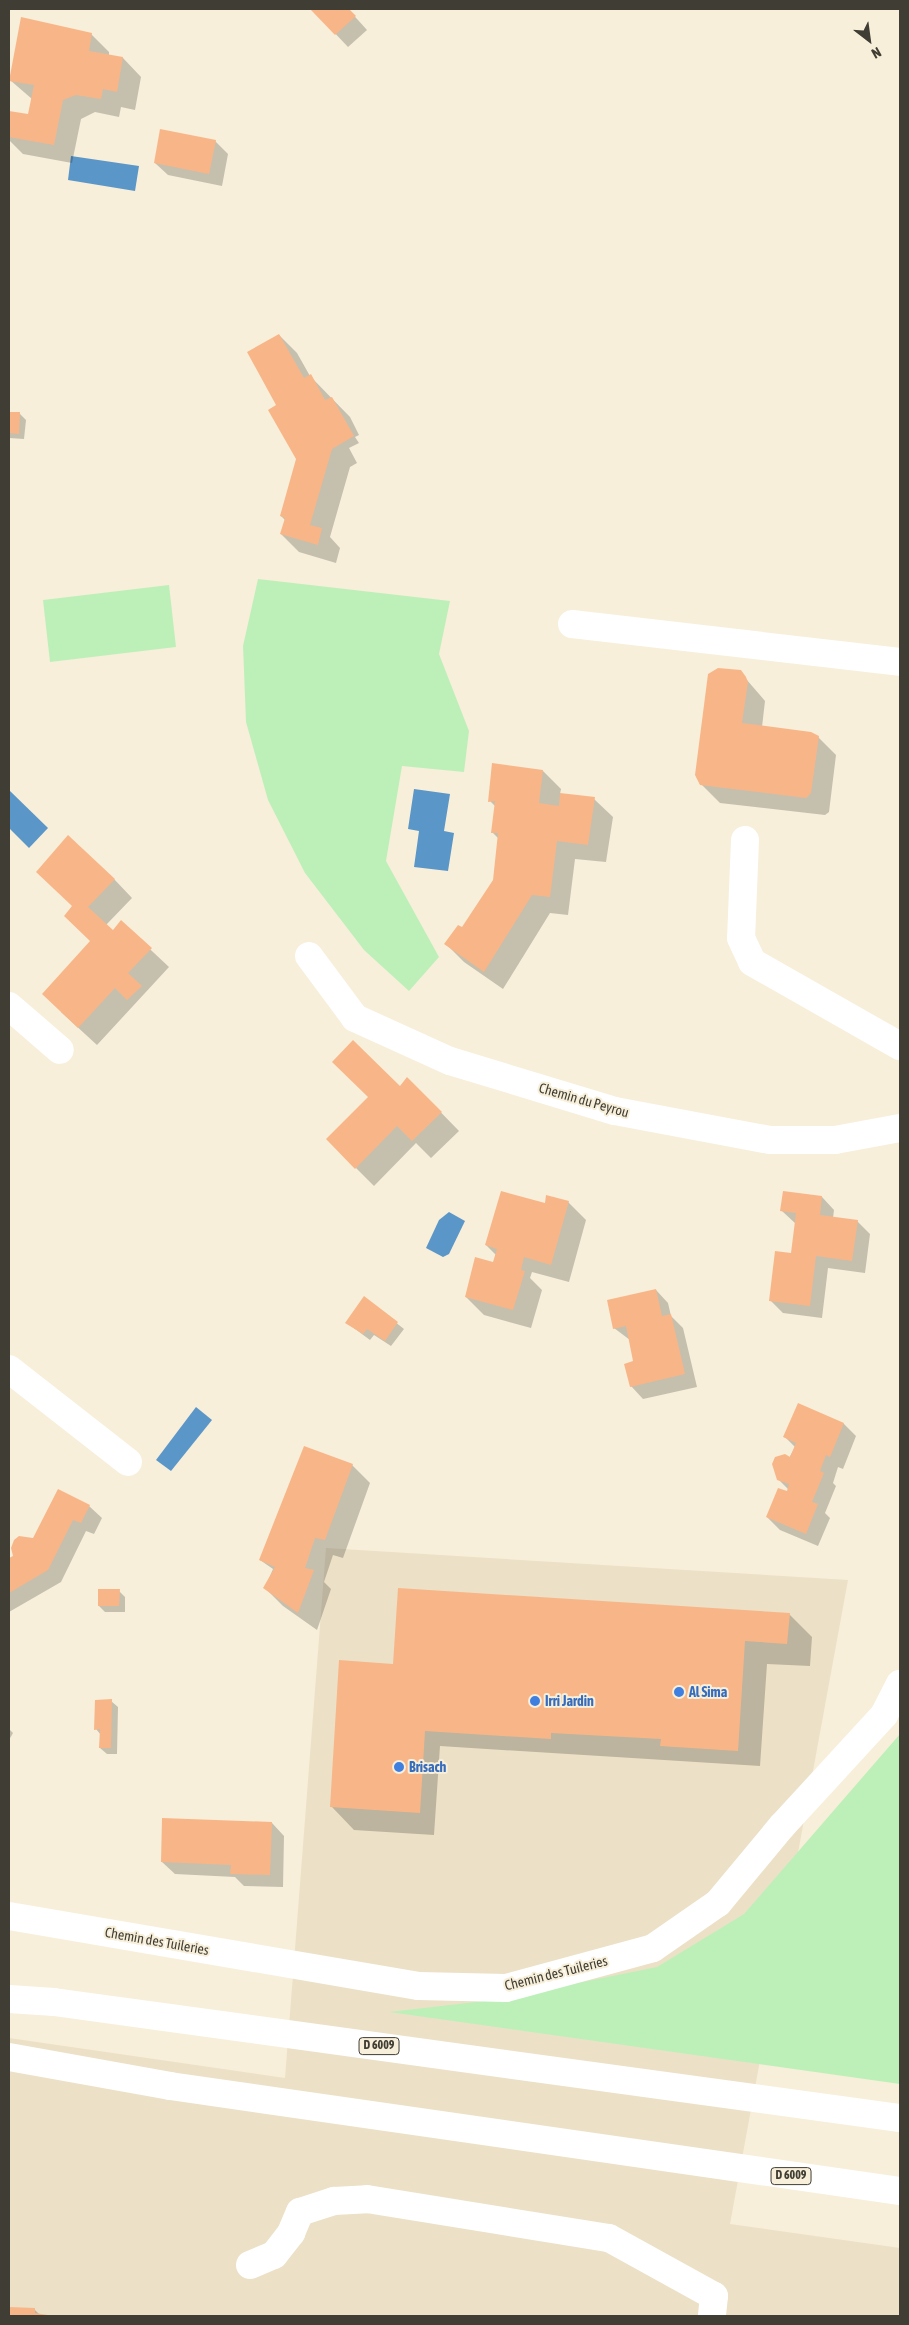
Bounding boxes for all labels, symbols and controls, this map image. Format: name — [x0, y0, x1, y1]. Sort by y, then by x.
north arrow — [844, 15, 894, 65]
text: N — [869, 44, 884, 62]
street label: Chemin du Peyrou — [537, 1079, 631, 1121]
place label: Al Sima — [689, 1684, 727, 1700]
marker: Al Sima — [673, 1686, 685, 1698]
place label: Irri Jardin — [545, 1693, 594, 1709]
marker: Irri Jardin — [529, 1695, 541, 1707]
place label: Brisach — [409, 1759, 446, 1775]
marker: Brisach — [393, 1761, 405, 1773]
street label: Chemin des Tuileries — [104, 1924, 210, 1958]
street label: Chemin des Tuileries — [503, 1952, 609, 1994]
road number: D 6009 — [358, 2036, 400, 2056]
road number: D 6009 — [770, 2166, 812, 2186]

